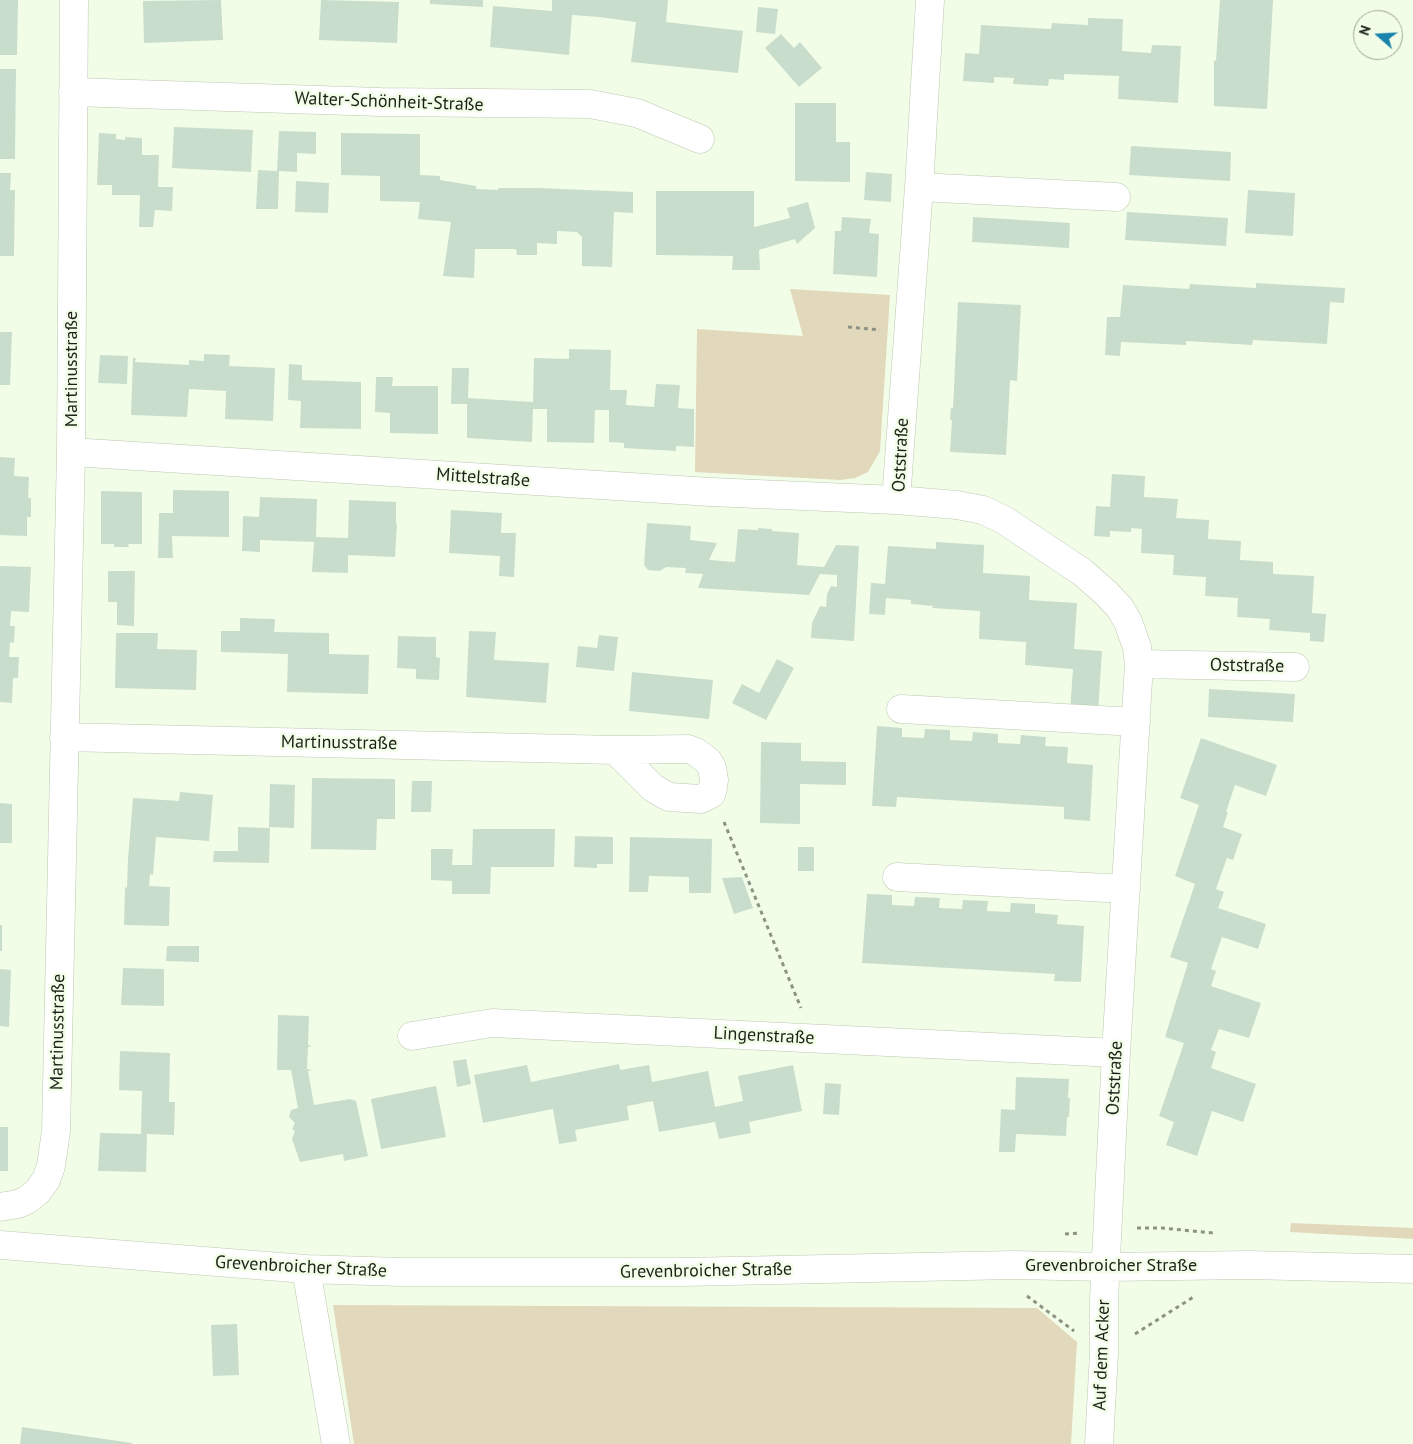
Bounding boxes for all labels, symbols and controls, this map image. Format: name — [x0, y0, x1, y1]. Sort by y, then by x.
north arrow — [1353, 10, 1403, 60]
text: N — [1355, 23, 1375, 38]
street label: Walter-Schönheit-Straße — [294, 88, 484, 116]
street label: Martinusstraße — [61, 311, 83, 427]
street label: Oststraße — [888, 417, 914, 493]
street label: Mittelstraße — [435, 464, 531, 492]
street label: Oststraße — [1210, 655, 1284, 677]
street label: Martinusstraße — [281, 731, 397, 755]
street label: Martinusstraße — [46, 974, 70, 1090]
street label: Lingenstraße — [713, 1023, 815, 1049]
street label: Oststraße — [1102, 1040, 1128, 1116]
street label: Grevenbroicher Straße — [214, 1252, 388, 1282]
street label: Grevenbroicher Straße — [1025, 1255, 1197, 1277]
street label: Grevenbroicher Straße — [620, 1259, 792, 1283]
street label: Auf dem Acker — [1089, 1299, 1115, 1411]

